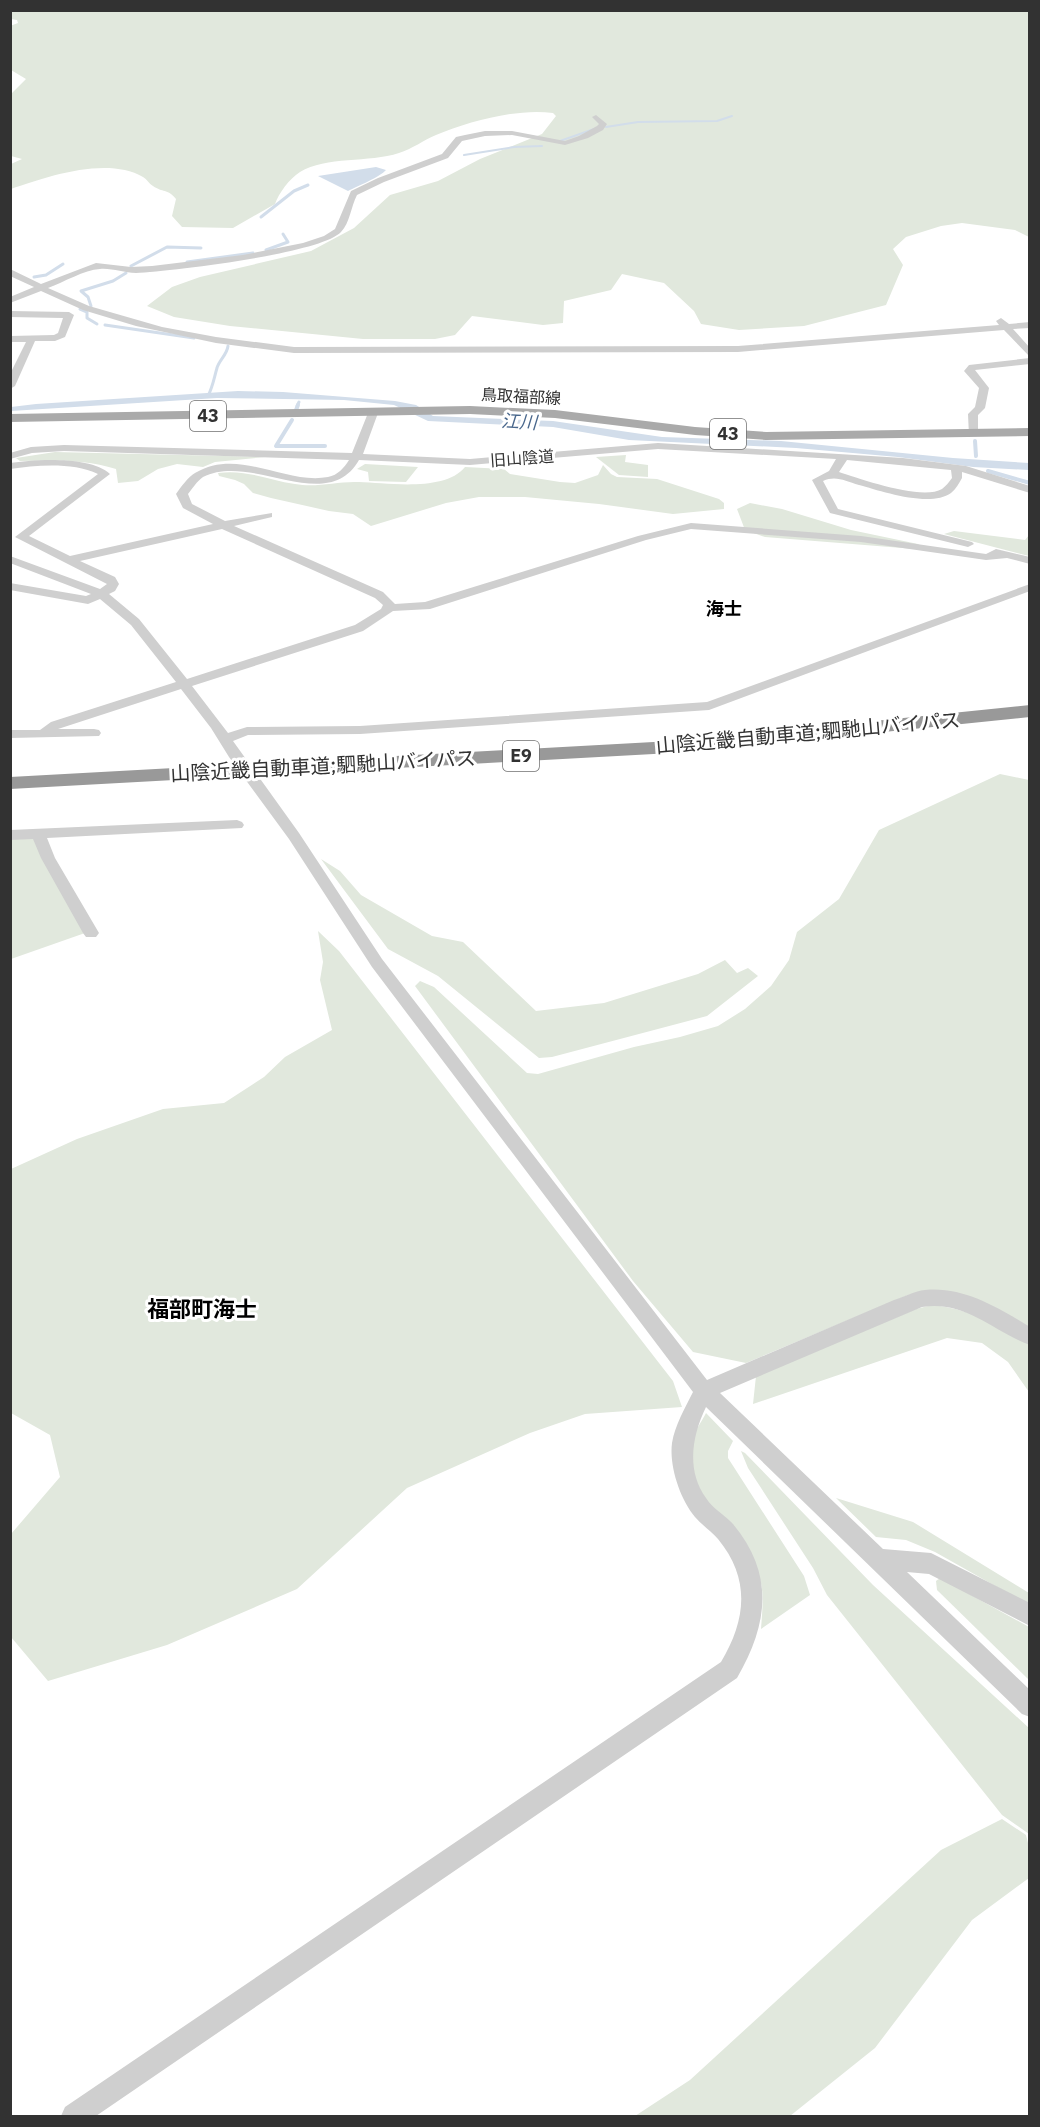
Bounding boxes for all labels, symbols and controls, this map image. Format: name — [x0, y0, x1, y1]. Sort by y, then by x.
street label: 鳥取福部線 — [481, 384, 561, 408]
road number: 43 — [190, 401, 226, 431]
water label: 江川 — [500, 409, 540, 434]
road number: 43 — [710, 419, 746, 449]
street label: 旧山陰道 — [489, 446, 555, 470]
district label: 海士 — [706, 597, 742, 620]
street label: 山陰近畿自動車道;駟馳山バイパス — [655, 706, 961, 759]
road number: E9 — [503, 741, 539, 771]
street label: 山陰近畿自動車道;駟馳山バイパス — [170, 744, 476, 787]
district label: 福部町海士 — [147, 1294, 257, 1323]

